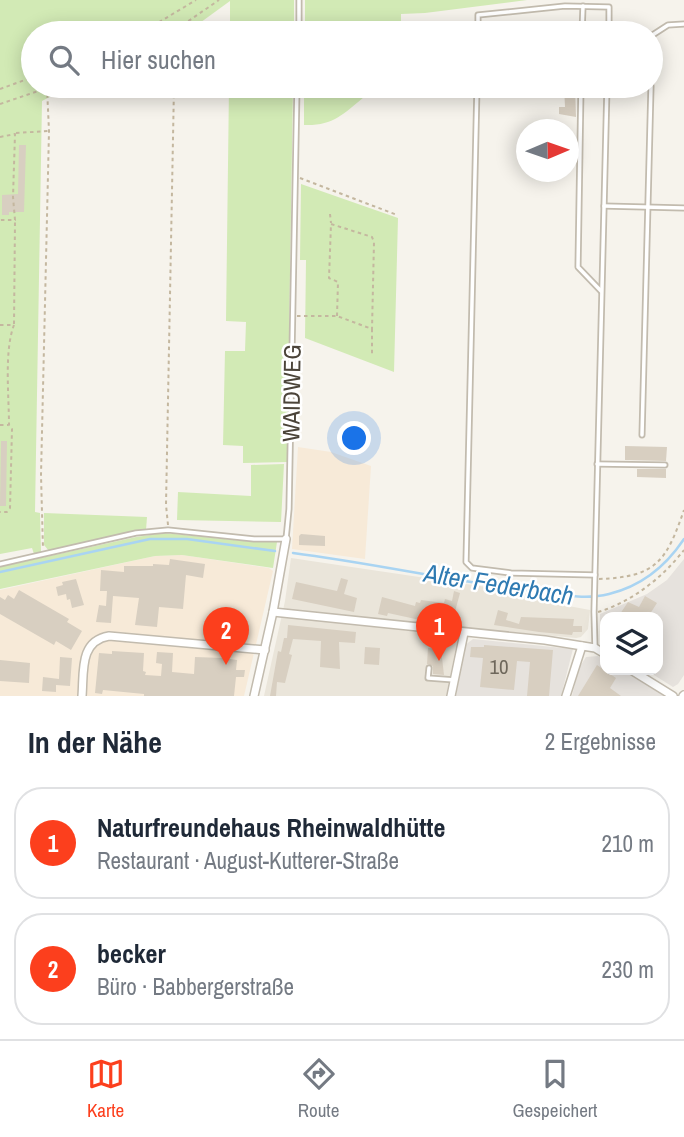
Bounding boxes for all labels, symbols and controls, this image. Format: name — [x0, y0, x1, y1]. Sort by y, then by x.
search box — [21, 21, 663, 98]
icon: search — [45, 41, 83, 79]
text: Hier suchen — [101, 42, 216, 77]
north arrow — [516, 119, 579, 182]
street label: WAIDWEG — [274, 344, 308, 442]
your location — [337, 421, 371, 455]
water label: Alter Federbach — [421, 555, 576, 613]
pin: 1 — [416, 603, 462, 661]
pin: 2 — [203, 607, 249, 665]
map controls — [600, 612, 663, 675]
button: layers — [600, 612, 663, 675]
house number: 10 — [489, 652, 509, 681]
text: In der Nähe — [28, 722, 162, 762]
text: 2 Ergebnisse — [545, 726, 656, 757]
text: Naturfreundehaus Rheinwaldhütte — [97, 810, 445, 845]
text: 1 — [48, 828, 58, 859]
text: 210 m — [602, 828, 654, 859]
text: Restaurant · August-Kutterer-Straße — [97, 845, 399, 876]
text: becker — [97, 936, 166, 971]
text: 2 — [48, 954, 58, 985]
text: 230 m — [602, 954, 654, 985]
text: Büro · Babbergerstraße — [97, 971, 294, 1002]
tab: Karte — [87, 1055, 125, 1123]
tab: Route — [298, 1055, 339, 1123]
tab: Gespeichert — [513, 1055, 597, 1123]

